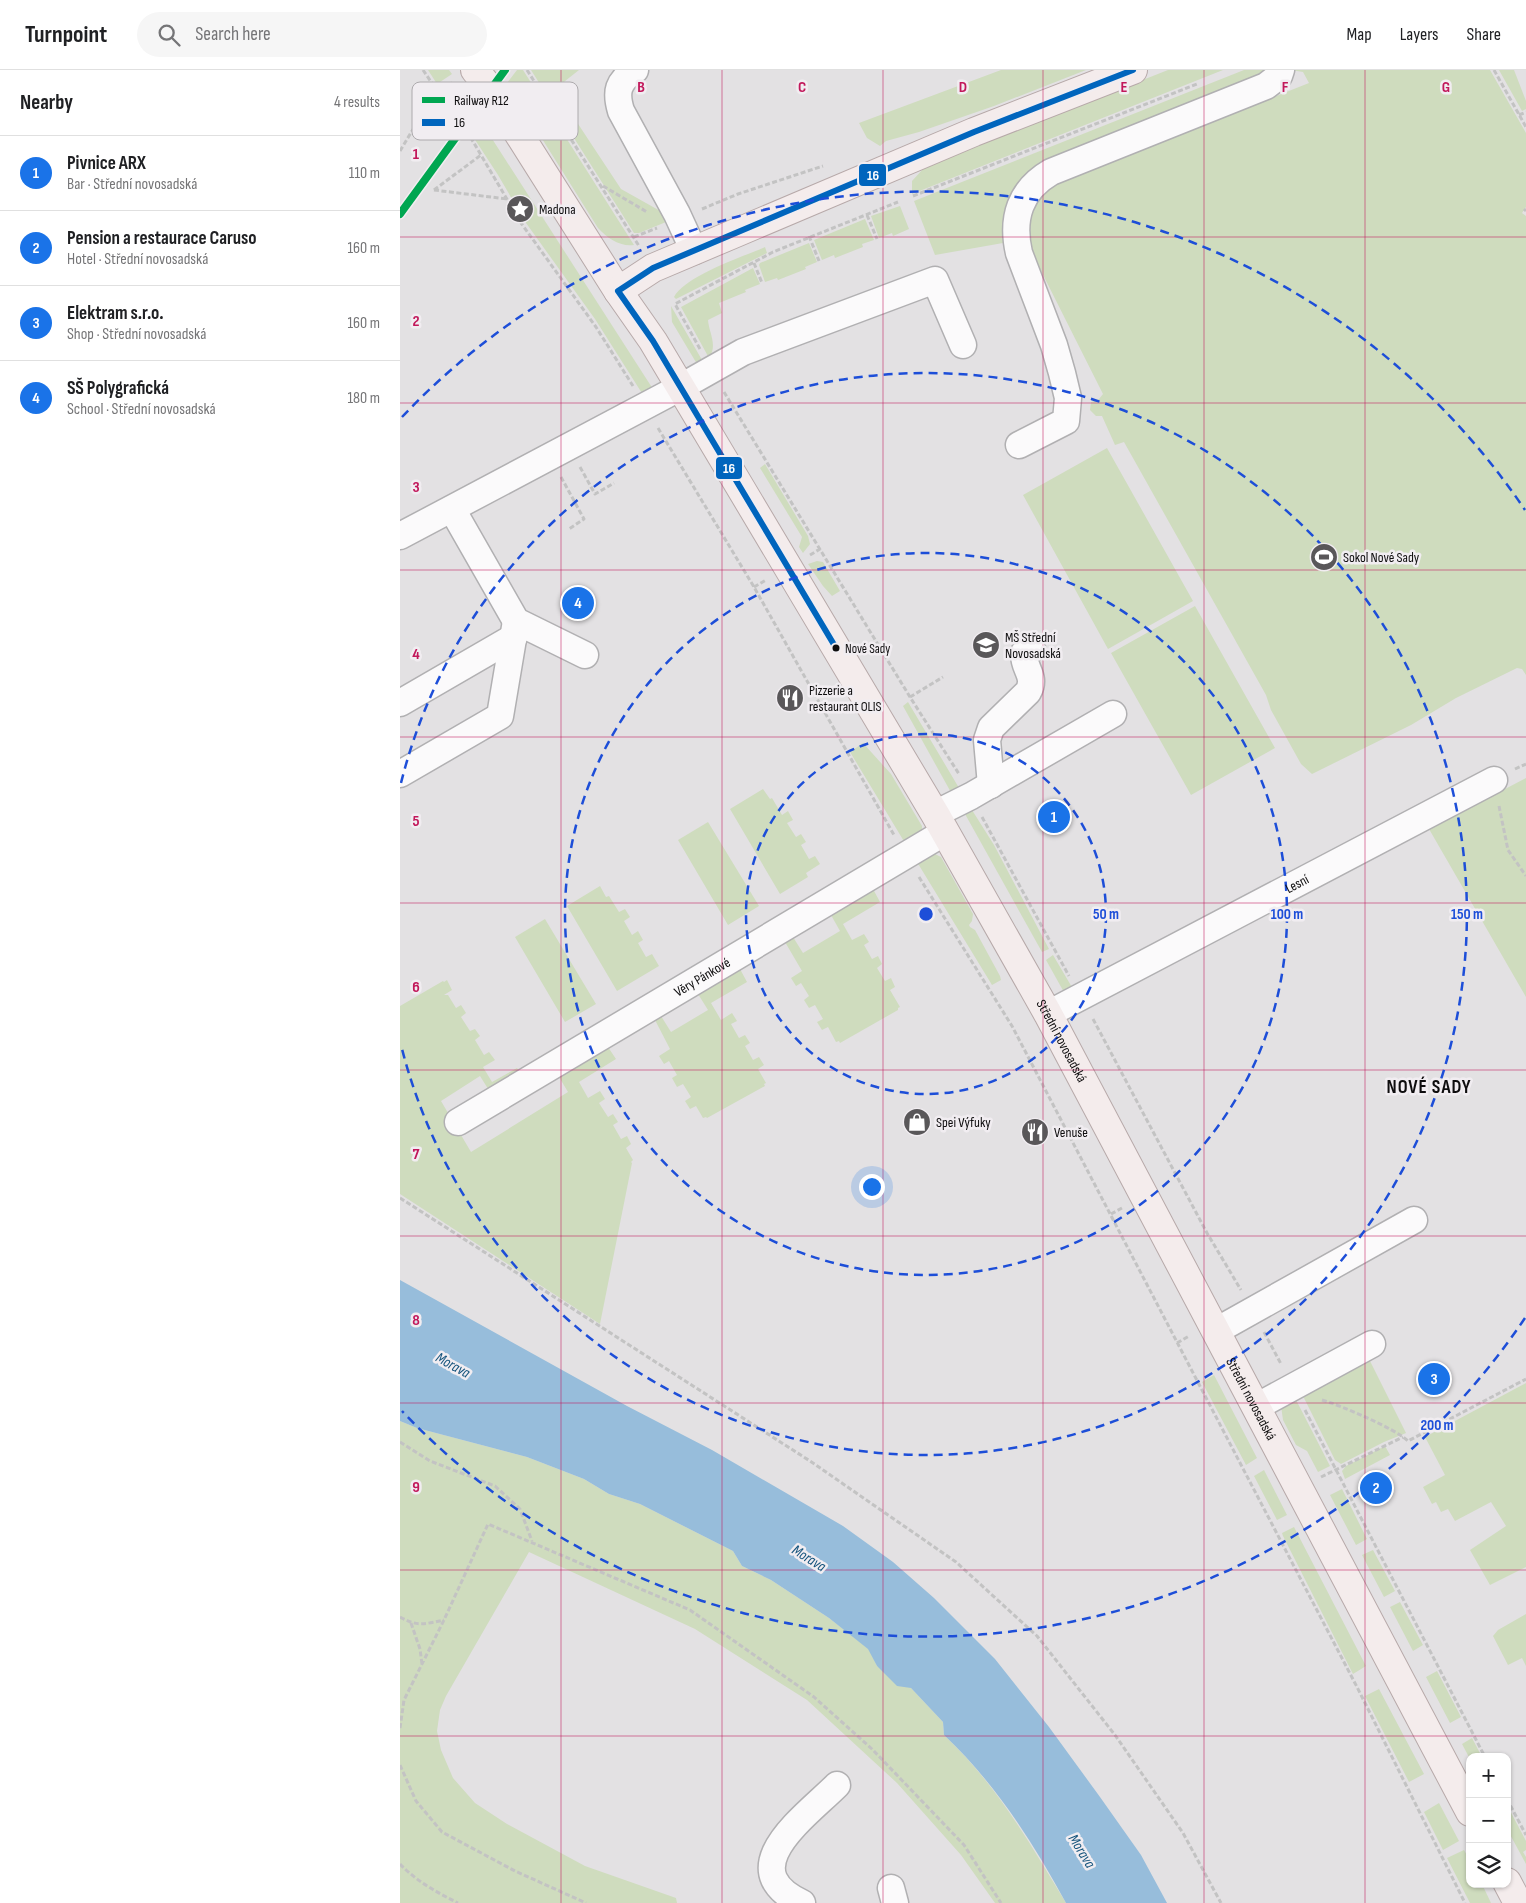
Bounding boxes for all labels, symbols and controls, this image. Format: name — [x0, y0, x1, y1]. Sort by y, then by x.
search box — [137, 12, 487, 57]
text: Turnpoint — [25, 20, 107, 49]
icon: search — [155, 21, 183, 49]
text: Search here — [195, 23, 271, 46]
text: Map — [1347, 24, 1372, 45]
text: Layers — [1400, 24, 1439, 45]
text: Share — [1467, 24, 1501, 45]
text: B — [637, 78, 645, 97]
text: C — [798, 78, 806, 97]
text: D — [959, 78, 967, 97]
text: E — [1121, 78, 1128, 97]
text: F — [1282, 78, 1289, 97]
text: G — [1442, 78, 1450, 97]
legend — [412, 82, 578, 140]
text: Nearby — [20, 90, 73, 115]
text: Railway R12 — [454, 92, 509, 109]
text: 4 results — [334, 93, 380, 112]
text: 16 — [454, 114, 465, 131]
text: 1 — [413, 145, 420, 164]
text: Pivnice ARX — [67, 152, 146, 175]
line badge: 16 — [858, 163, 887, 187]
text: 1 — [33, 164, 39, 183]
text: 110 m — [349, 164, 380, 183]
text: 16 — [867, 167, 879, 184]
text: Bar · Střední novosadská — [67, 175, 197, 194]
place icon: Madona — [505, 194, 535, 224]
place label: Madona — [539, 201, 576, 218]
text: Pension a restaurace Caruso — [67, 227, 257, 250]
text: 2 — [32, 239, 40, 258]
text: 160 m — [347, 239, 380, 258]
text: Hotel · Střední novosadská — [67, 250, 208, 269]
text: Elektram s.r.o. — [67, 302, 164, 325]
text: 2 — [412, 312, 420, 331]
text: 3 — [32, 314, 40, 333]
text: 160 m — [347, 314, 380, 333]
text: Shop · Střední novosadská — [67, 325, 206, 344]
text: SŠ Polygrafická — [67, 377, 169, 400]
text: 4 — [32, 389, 40, 408]
text: 180 m — [347, 389, 380, 408]
text: School · Střední novosadská — [67, 400, 216, 419]
line badge: 16 — [715, 456, 743, 480]
text: 16 — [723, 460, 735, 477]
text: 3 — [412, 478, 420, 497]
sports icon: Sokol Nové Sady — [1309, 542, 1339, 572]
place label: Sokol Nové Sady — [1343, 549, 1420, 566]
pin: 4 — [562, 584, 594, 622]
place label: MŠ Střední Novosadská — [1005, 629, 1061, 662]
school or university icon: MŠ Střední Novosadská — [971, 630, 1001, 660]
place label: Nové Sady — [845, 641, 890, 657]
marker: Nové Sady — [831, 643, 841, 653]
text: 4 — [412, 645, 420, 664]
place label: Pizzerie a restaurant OLIS — [809, 682, 882, 715]
restaurant icon: Pizzerie a restaurant OLIS — [775, 683, 805, 713]
pin: 1 — [1038, 798, 1070, 836]
text: 5 — [412, 812, 420, 831]
street label: Lesní — [1282, 871, 1312, 897]
centre of rings — [917, 905, 935, 923]
text: 50 m — [1093, 905, 1119, 924]
text: 100 m — [1271, 905, 1303, 924]
text: 150 m — [1451, 905, 1483, 924]
street label: Věry Pánkové — [671, 954, 733, 1000]
text: 6 — [412, 978, 420, 997]
street label: Střední novosadská — [1033, 997, 1091, 1085]
district label: NOVÉ SADY — [1386, 1076, 1472, 1099]
shop icon: Spei Výfuky — [902, 1107, 932, 1137]
place label: Spei Výfuky — [936, 1114, 991, 1131]
restaurant icon: Venuše — [1020, 1117, 1050, 1147]
place label: Venuše — [1054, 1124, 1088, 1141]
text: 7 — [413, 1145, 420, 1164]
your location — [859, 1174, 885, 1200]
text: 8 — [412, 1311, 420, 1330]
water label: Morava — [432, 1348, 473, 1383]
street label: Střední novosadská — [1222, 1355, 1280, 1443]
pin: 3 — [1418, 1360, 1450, 1398]
text: 200 m — [1420, 1416, 1454, 1435]
pin: 2 — [1360, 1469, 1392, 1507]
text: 9 — [412, 1478, 420, 1497]
water label: Morava — [788, 1541, 829, 1576]
map controls — [1466, 1753, 1511, 1888]
button: + — [1466, 1753, 1511, 1798]
button: − — [1466, 1798, 1511, 1843]
water label: Morava — [1064, 1831, 1099, 1872]
button: layers — [1466, 1843, 1511, 1888]

